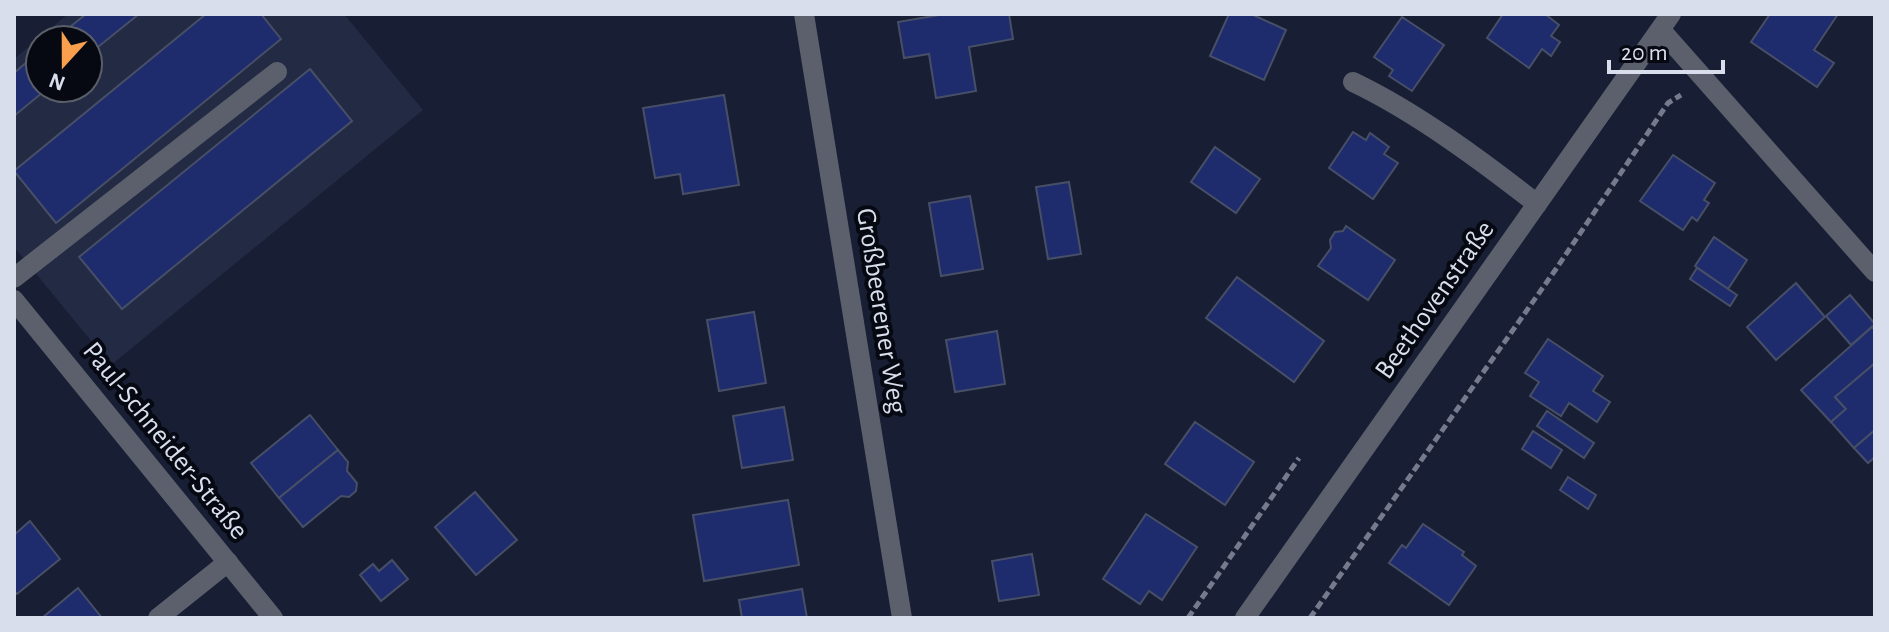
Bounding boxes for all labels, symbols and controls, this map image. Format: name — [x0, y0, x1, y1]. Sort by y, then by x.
north arrow — [24, 24, 104, 104]
scale bar — [1609, 24, 1723, 74]
text: 20 m — [1621, 41, 1668, 65]
text: N — [46, 69, 68, 95]
street label: Großbeerener Weg — [851, 206, 911, 416]
street label: Beethovenstraße — [1370, 216, 1500, 384]
street label: Paul-Schneider-Straße — [77, 337, 253, 545]

